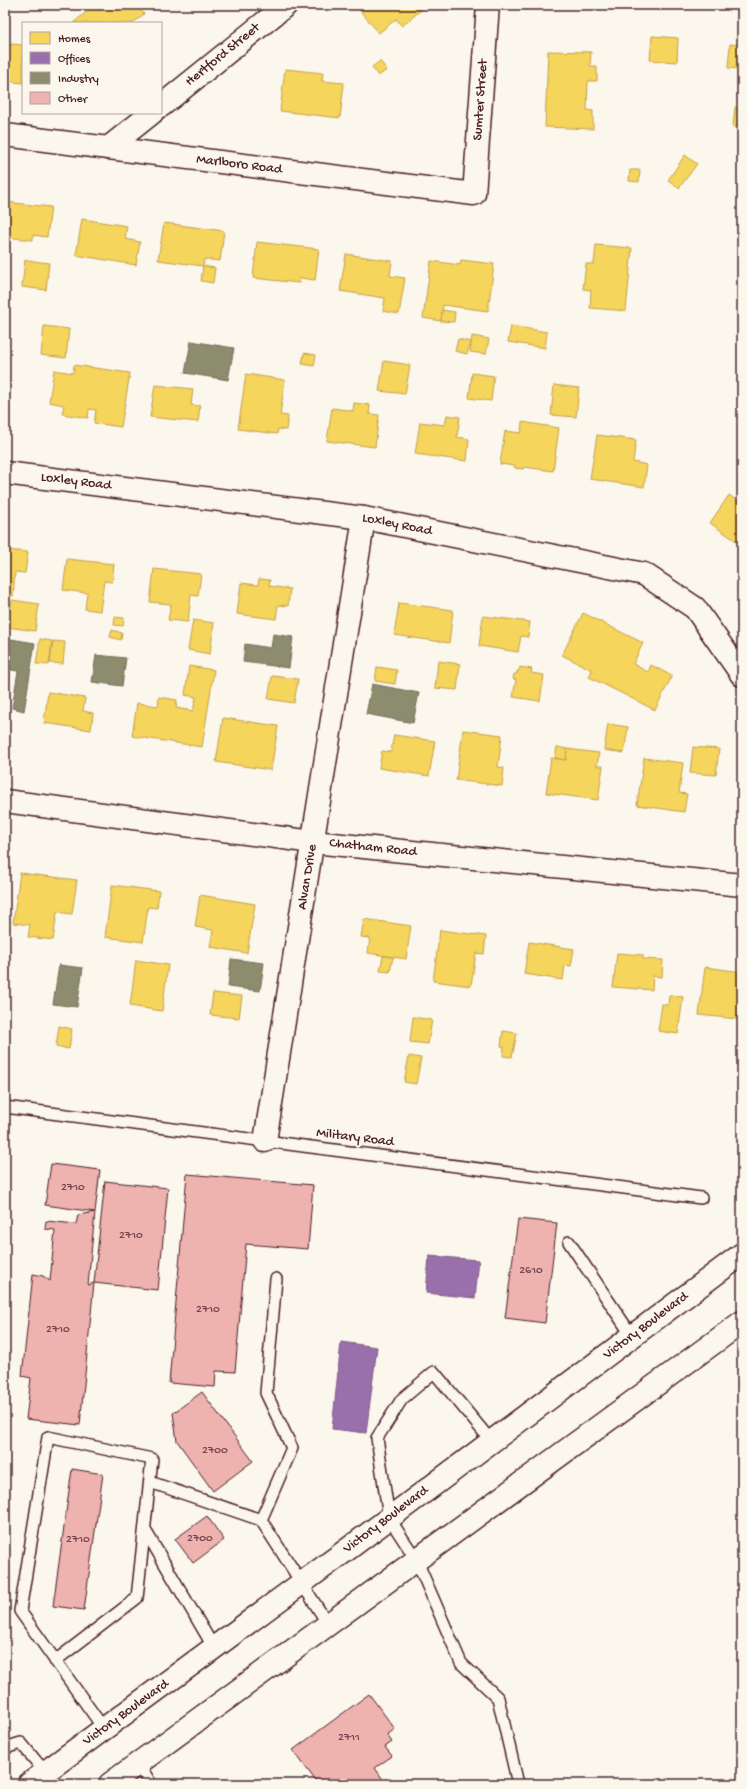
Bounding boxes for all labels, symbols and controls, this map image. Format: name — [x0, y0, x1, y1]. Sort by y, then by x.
street label: Hertford Street — [182, 19, 265, 90]
legend — [22, 22, 162, 114]
text: Homes — [58, 33, 91, 47]
text: Offices — [58, 53, 90, 67]
street label: Sumter Street — [470, 57, 492, 141]
text: Industry — [58, 73, 99, 87]
text: Other — [58, 93, 89, 107]
street label: Marlboro Road — [195, 151, 285, 179]
street label: Loxley Road — [40, 469, 114, 495]
street label: Loxley Road — [361, 510, 435, 540]
street label: Chatham Road — [328, 835, 419, 861]
street label: Alvan Drive — [294, 842, 322, 911]
street label: Military Road — [315, 1125, 397, 1151]
house number: 2710 — [61, 1181, 85, 1195]
house number: 2710 — [119, 1229, 143, 1243]
house number: 2610 — [519, 1264, 543, 1278]
street label: Victory Boulevard — [599, 1287, 693, 1364]
house number: 2710 — [196, 1303, 220, 1317]
house number: 2710 — [46, 1323, 70, 1337]
house number: 2700 — [202, 1444, 228, 1458]
street label: Victory Boulevard — [339, 1481, 433, 1558]
house number: 2700 — [187, 1532, 213, 1546]
house number: 2710 — [66, 1533, 90, 1547]
street label: Victory Boulevard — [79, 1675, 174, 1750]
house number: 2711 — [338, 1731, 360, 1745]

